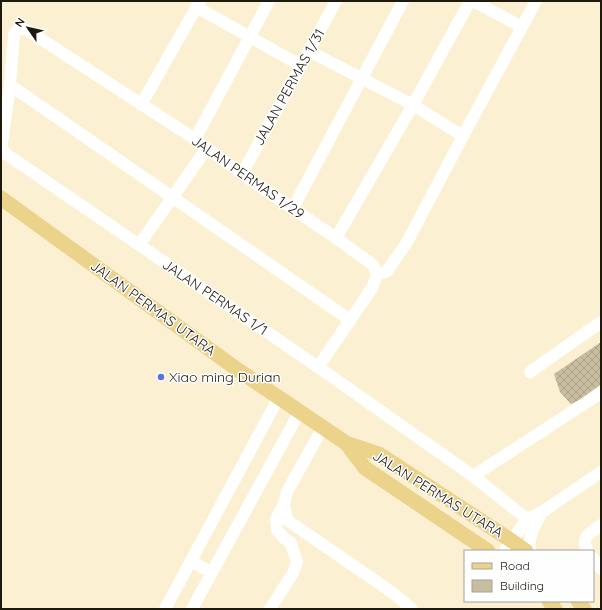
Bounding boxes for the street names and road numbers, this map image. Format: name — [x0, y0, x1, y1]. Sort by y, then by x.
street label: JALAN PERMAS 1/31 — [250, 26, 328, 148]
street label: JALAN PERMAS 1/29 — [188, 131, 308, 223]
street label: JALAN PERMAS 1/1 — [159, 255, 271, 339]
street label: JALAN PERMAS UTARA — [87, 256, 219, 360]
street label: JALAN PERMAS UTARA — [369, 446, 507, 542]

